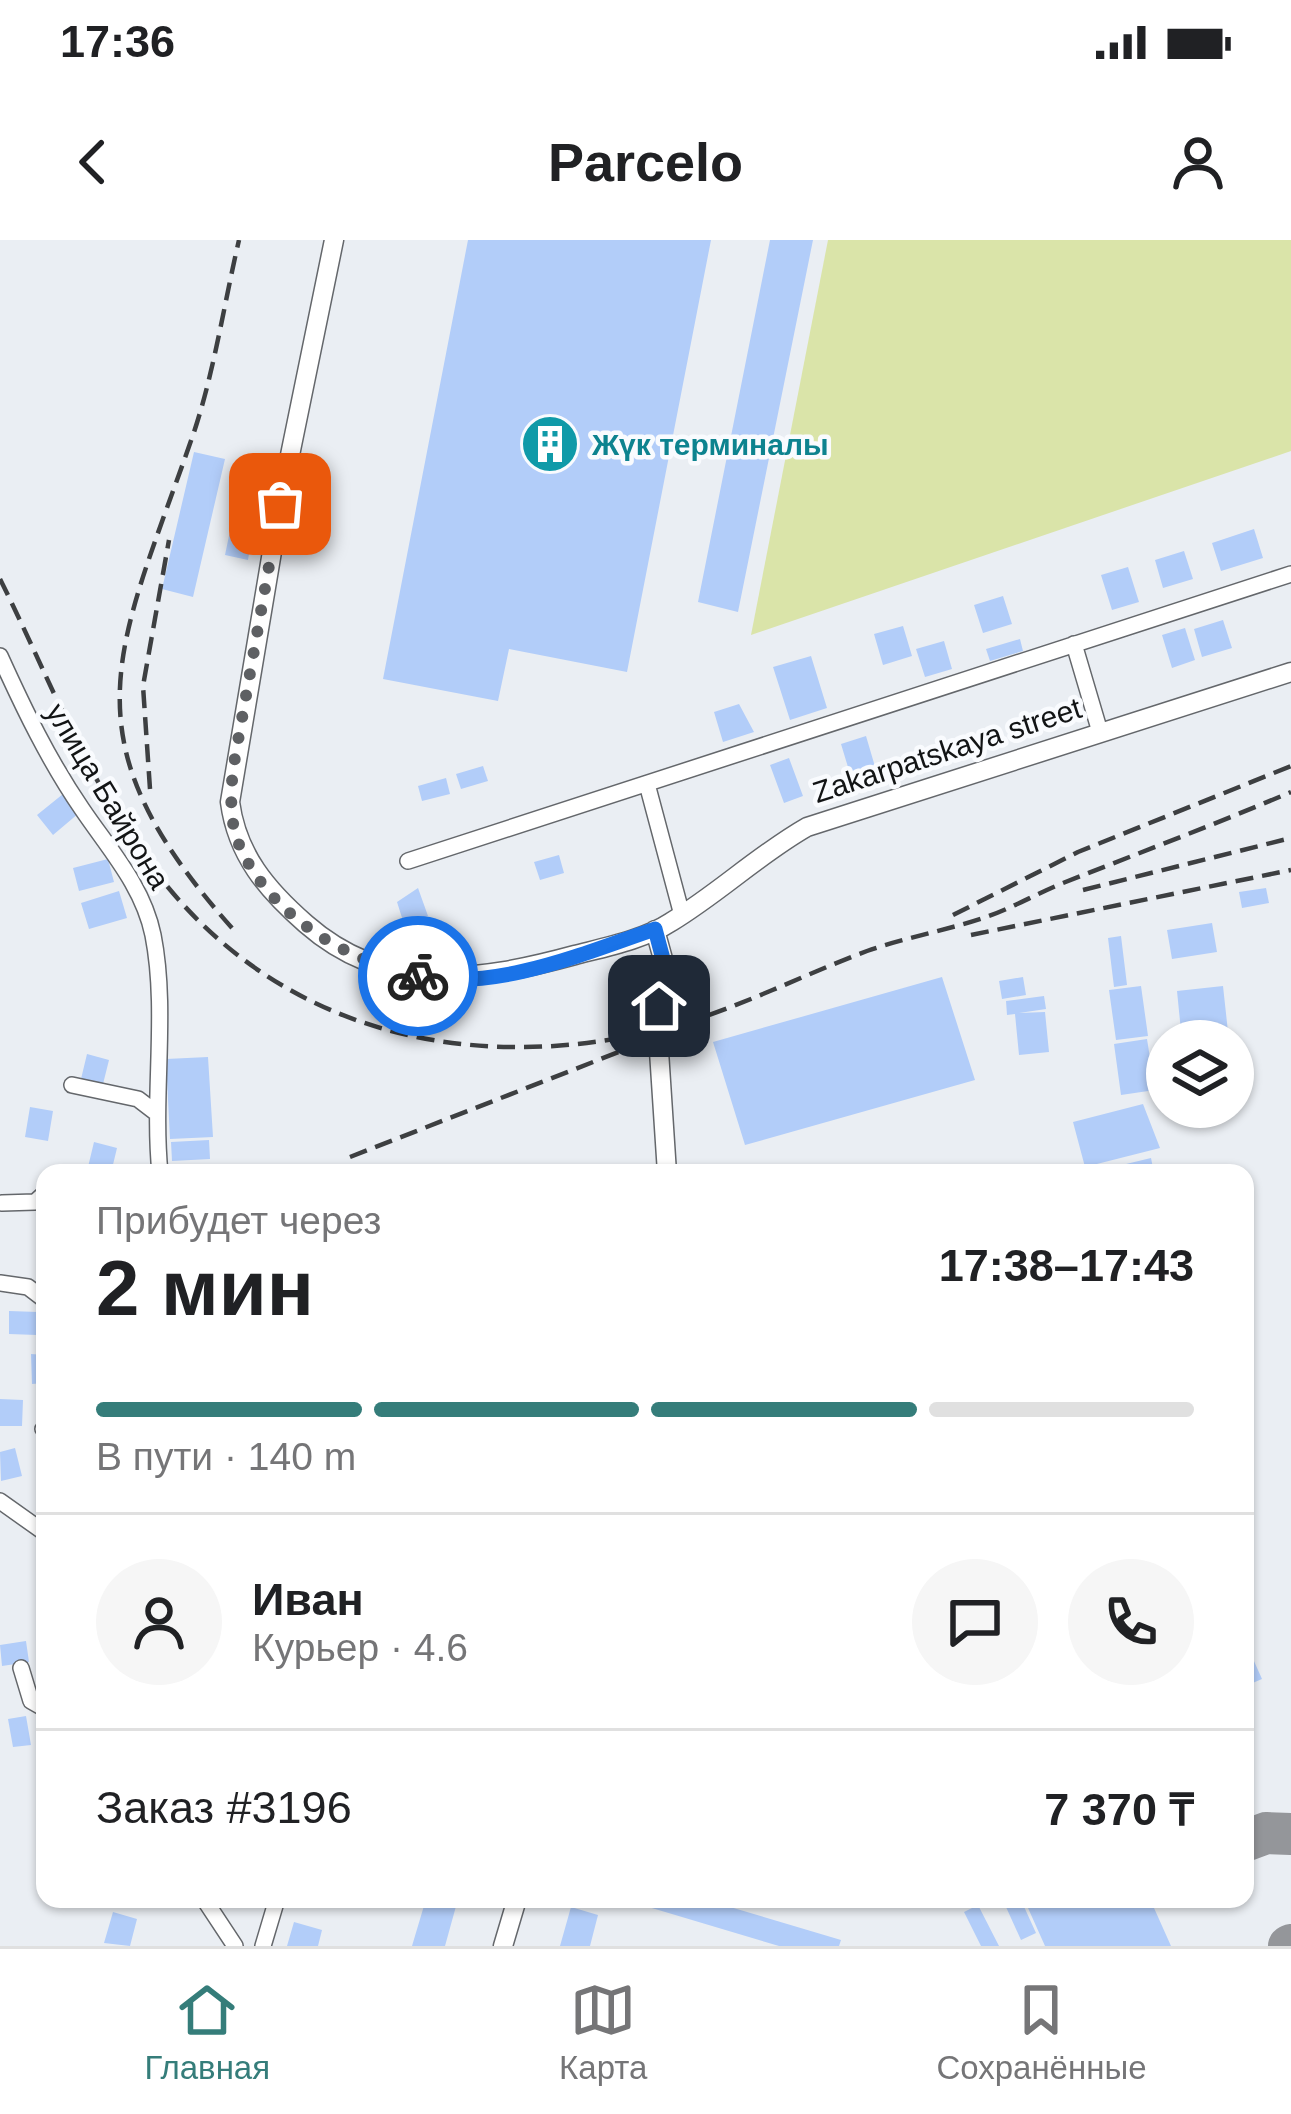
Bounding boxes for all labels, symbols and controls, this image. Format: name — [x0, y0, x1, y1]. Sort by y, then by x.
text: 17:36 — [60, 16, 175, 67]
icon: back — [60, 129, 126, 195]
icon: person — [1165, 129, 1231, 195]
text: Parcelo — [548, 132, 743, 192]
building icon: Жүк терминалы — [519, 413, 581, 475]
place label: Жүк терминалы — [591, 428, 829, 461]
pin — [229, 453, 331, 555]
icon: bag — [247, 471, 313, 537]
street label: Zakarpatskaya street — [809, 691, 1086, 809]
street label: улица Байрона — [40, 697, 177, 895]
courier — [358, 916, 478, 1036]
icon: bike — [385, 943, 451, 1009]
pin — [608, 955, 710, 1057]
icon: home — [626, 973, 692, 1039]
map controls — [1146, 1020, 1254, 1128]
button: layers — [1146, 1020, 1254, 1128]
text: Прибудет через — [96, 1199, 381, 1242]
text: 17:38–17:43 — [939, 1240, 1194, 1291]
text: 2 мин — [96, 1244, 314, 1332]
text: В пути · 140 m — [96, 1435, 356, 1478]
button: person — [96, 1559, 222, 1685]
button: chat — [912, 1559, 1038, 1685]
button: phone — [1068, 1559, 1194, 1685]
text: Иван — [252, 1574, 364, 1625]
text: Курьер · 4.6 — [252, 1626, 468, 1669]
text: Заказ #3196 — [96, 1782, 352, 1833]
text: 7 370 ₸ — [1044, 1784, 1194, 1835]
tab: Главная — [144, 1977, 270, 2087]
tab: Карта — [559, 1977, 647, 2087]
tab: Сохранённые — [936, 1977, 1147, 2087]

